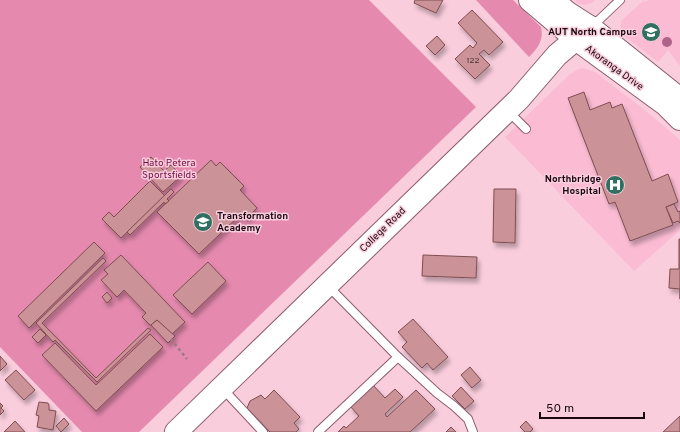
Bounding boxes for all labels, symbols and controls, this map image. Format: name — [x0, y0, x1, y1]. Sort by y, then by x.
school or university icon: AUT North Campus — [640, 21, 662, 43]
place label: AUT North Campus — [548, 26, 637, 39]
street label: Akoranga Drive — [582, 42, 646, 94]
house number: 122 — [467, 56, 479, 66]
park label: Hato Petera Sportsfields — [142, 157, 196, 182]
place label: Northbridge Hospital — [545, 173, 601, 198]
hospital icon: Northbridge Hospital — [604, 174, 626, 196]
street label: College Road — [357, 205, 409, 255]
place label: Transformation Academy — [217, 210, 288, 235]
school or university icon: Transformation Academy — [192, 211, 214, 233]
scale bar — [540, 394, 644, 420]
text: 50 m — [546, 401, 574, 417]

